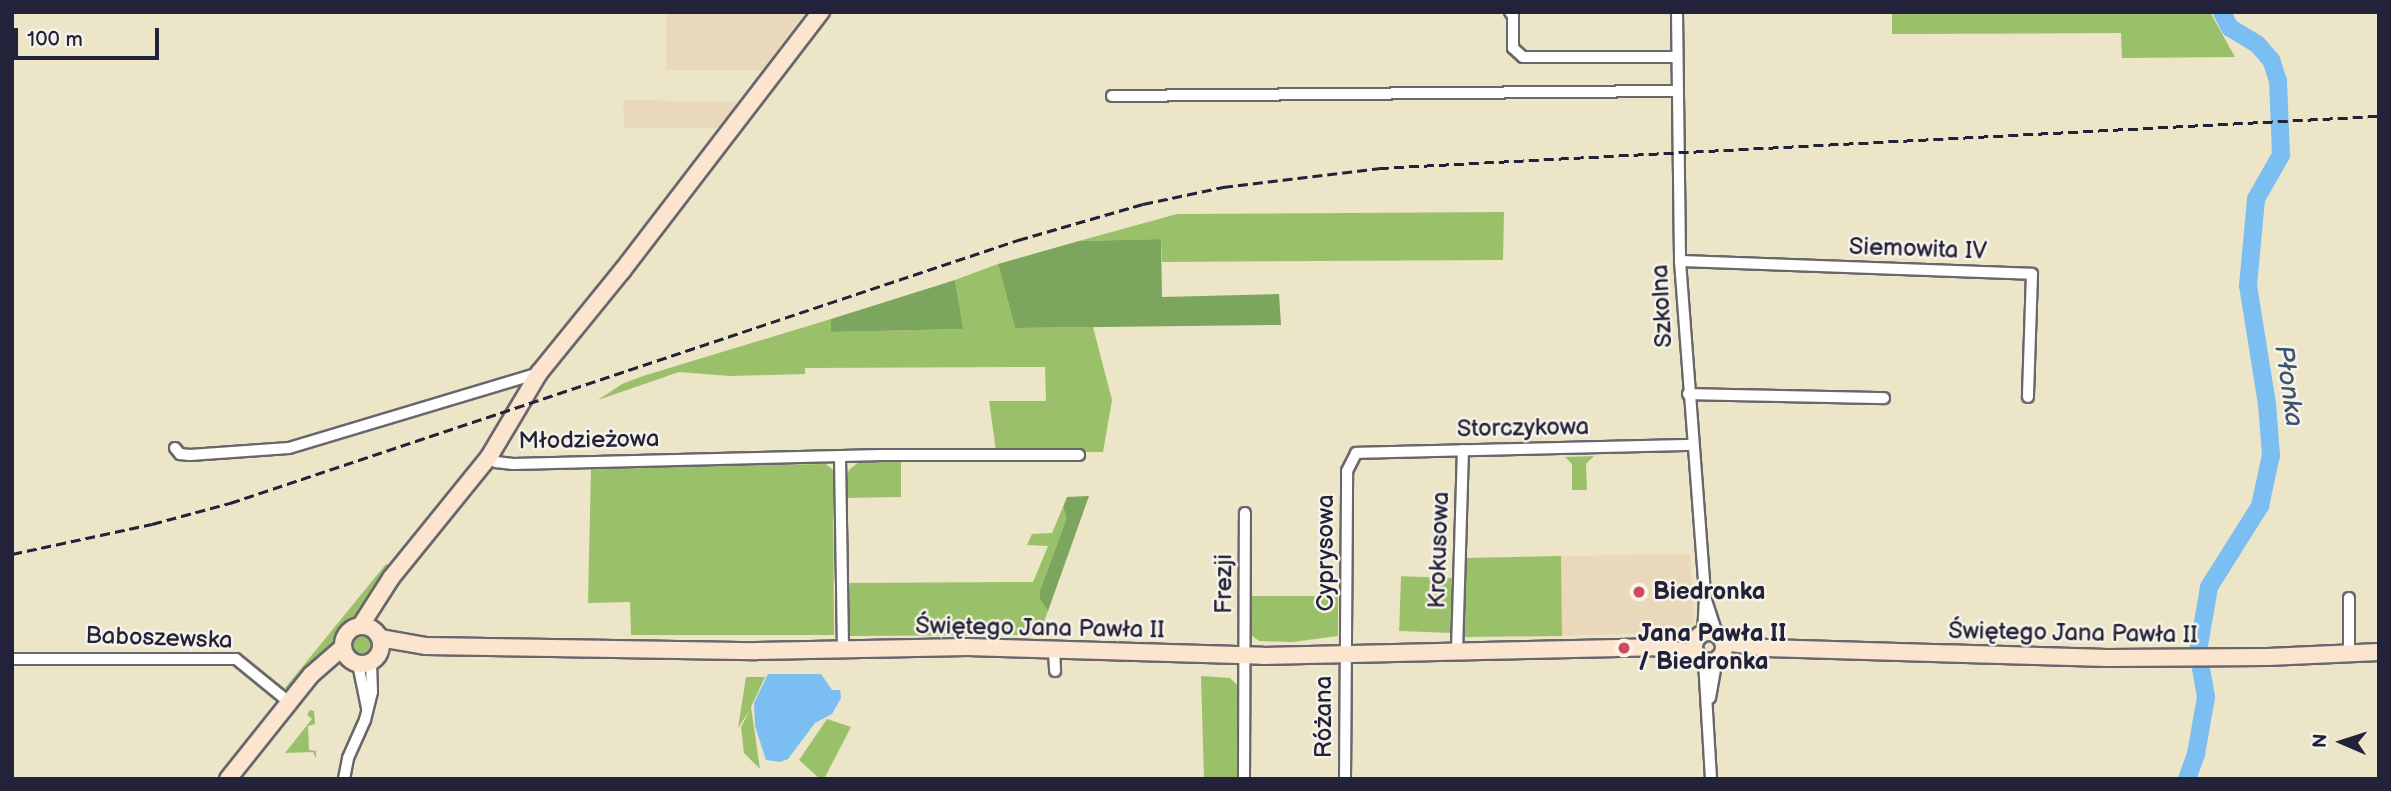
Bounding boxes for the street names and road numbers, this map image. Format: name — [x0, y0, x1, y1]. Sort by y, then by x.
street label: Siemowita IV — [1848, 232, 1988, 266]
street label: Szkolna — [1645, 264, 1679, 348]
street label: Storczykowa — [1457, 412, 1589, 444]
street label: Młodzieżowa — [518, 424, 660, 456]
street label: Krokusowa — [1423, 491, 1455, 609]
street label: Cyprysowa — [1312, 494, 1340, 612]
street label: Frezji — [1210, 554, 1238, 614]
street label: Świętego Jana Pawła II — [914, 611, 1166, 645]
street label: Świętego Jana Pawła II — [1947, 616, 2199, 650]
street label: Baboszewska — [85, 621, 233, 655]
street label: Różana — [1310, 676, 1338, 758]

